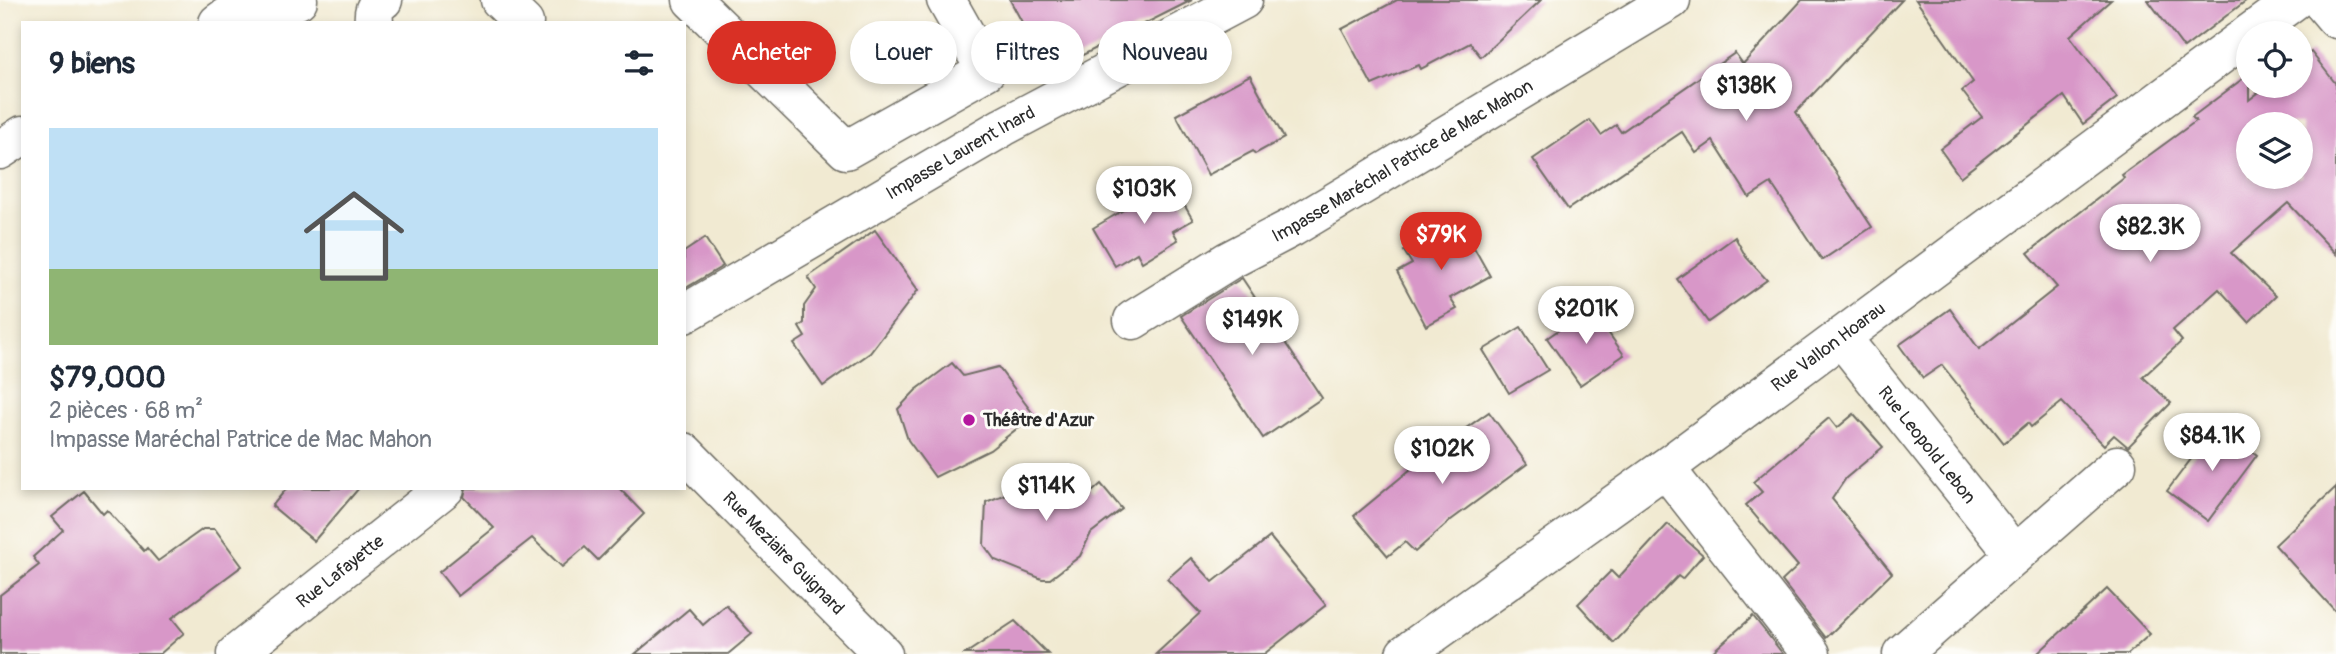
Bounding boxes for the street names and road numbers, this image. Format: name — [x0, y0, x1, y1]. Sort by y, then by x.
street label: Impasse Maréchal Patrice de Mac Mahon — [1268, 74, 1537, 247]
street label: Impasse Laurent Inard — [882, 101, 1039, 205]
street label: Rue Vallon Hoarau — [1767, 297, 1890, 397]
street label: Rue Leopold Lebon — [1873, 381, 1981, 508]
street label: Rue Meziaire Guignard — [718, 487, 849, 620]
street label: Rue Lafayette — [292, 529, 389, 613]

